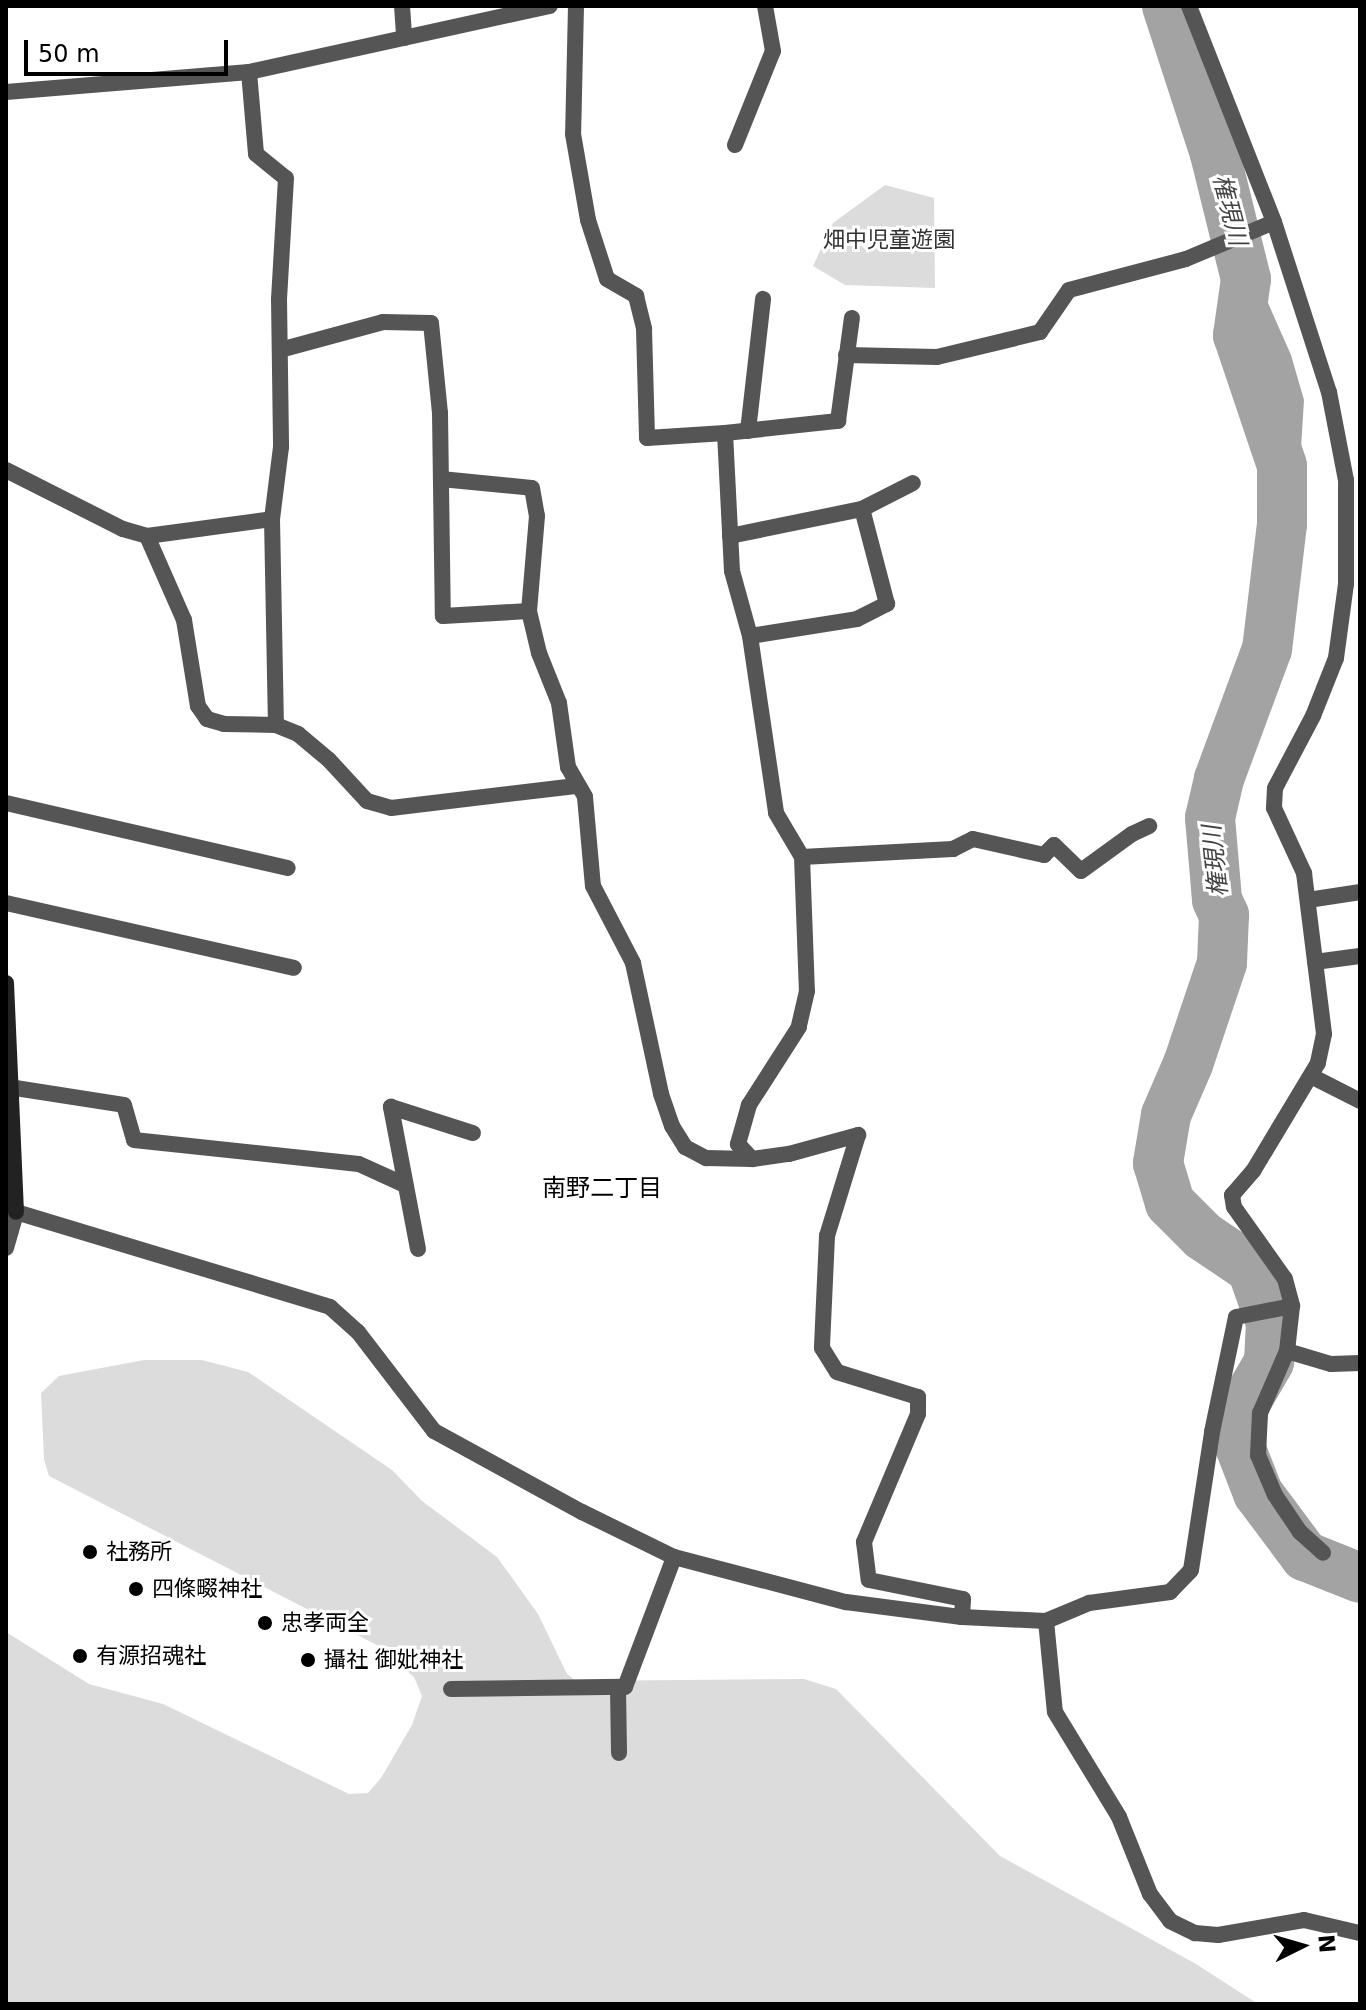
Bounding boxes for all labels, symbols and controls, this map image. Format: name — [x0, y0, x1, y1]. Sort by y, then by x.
scale bar — [28, 24, 232, 74]
text: 50 m — [38, 40, 100, 68]
water label: 権現川 — [1206, 172, 1252, 248]
park label: 畑中児童遊園 — [823, 227, 955, 253]
water label: 権現川 — [1198, 824, 1234, 898]
district label: 南野二丁目 — [542, 1175, 662, 1203]
place label: 社務所 — [106, 1539, 172, 1565]
marker: 社務所 — [81, 1543, 99, 1561]
place label: 四條畷神社 — [152, 1576, 262, 1602]
marker: 四條畷神社 — [127, 1580, 145, 1598]
place label: 忠孝両全 — [281, 1610, 369, 1636]
marker: 忠孝両全 — [256, 1614, 274, 1632]
place label: 有源招魂社 — [96, 1643, 206, 1669]
marker: 有源招魂社 — [71, 1647, 89, 1665]
place label: 攝社 御妣神社 — [324, 1647, 463, 1673]
marker: 攝社 御妣神社 — [299, 1651, 317, 1669]
north arrow — [1262, 1906, 1342, 1986]
text: N — [1313, 1934, 1340, 1954]

